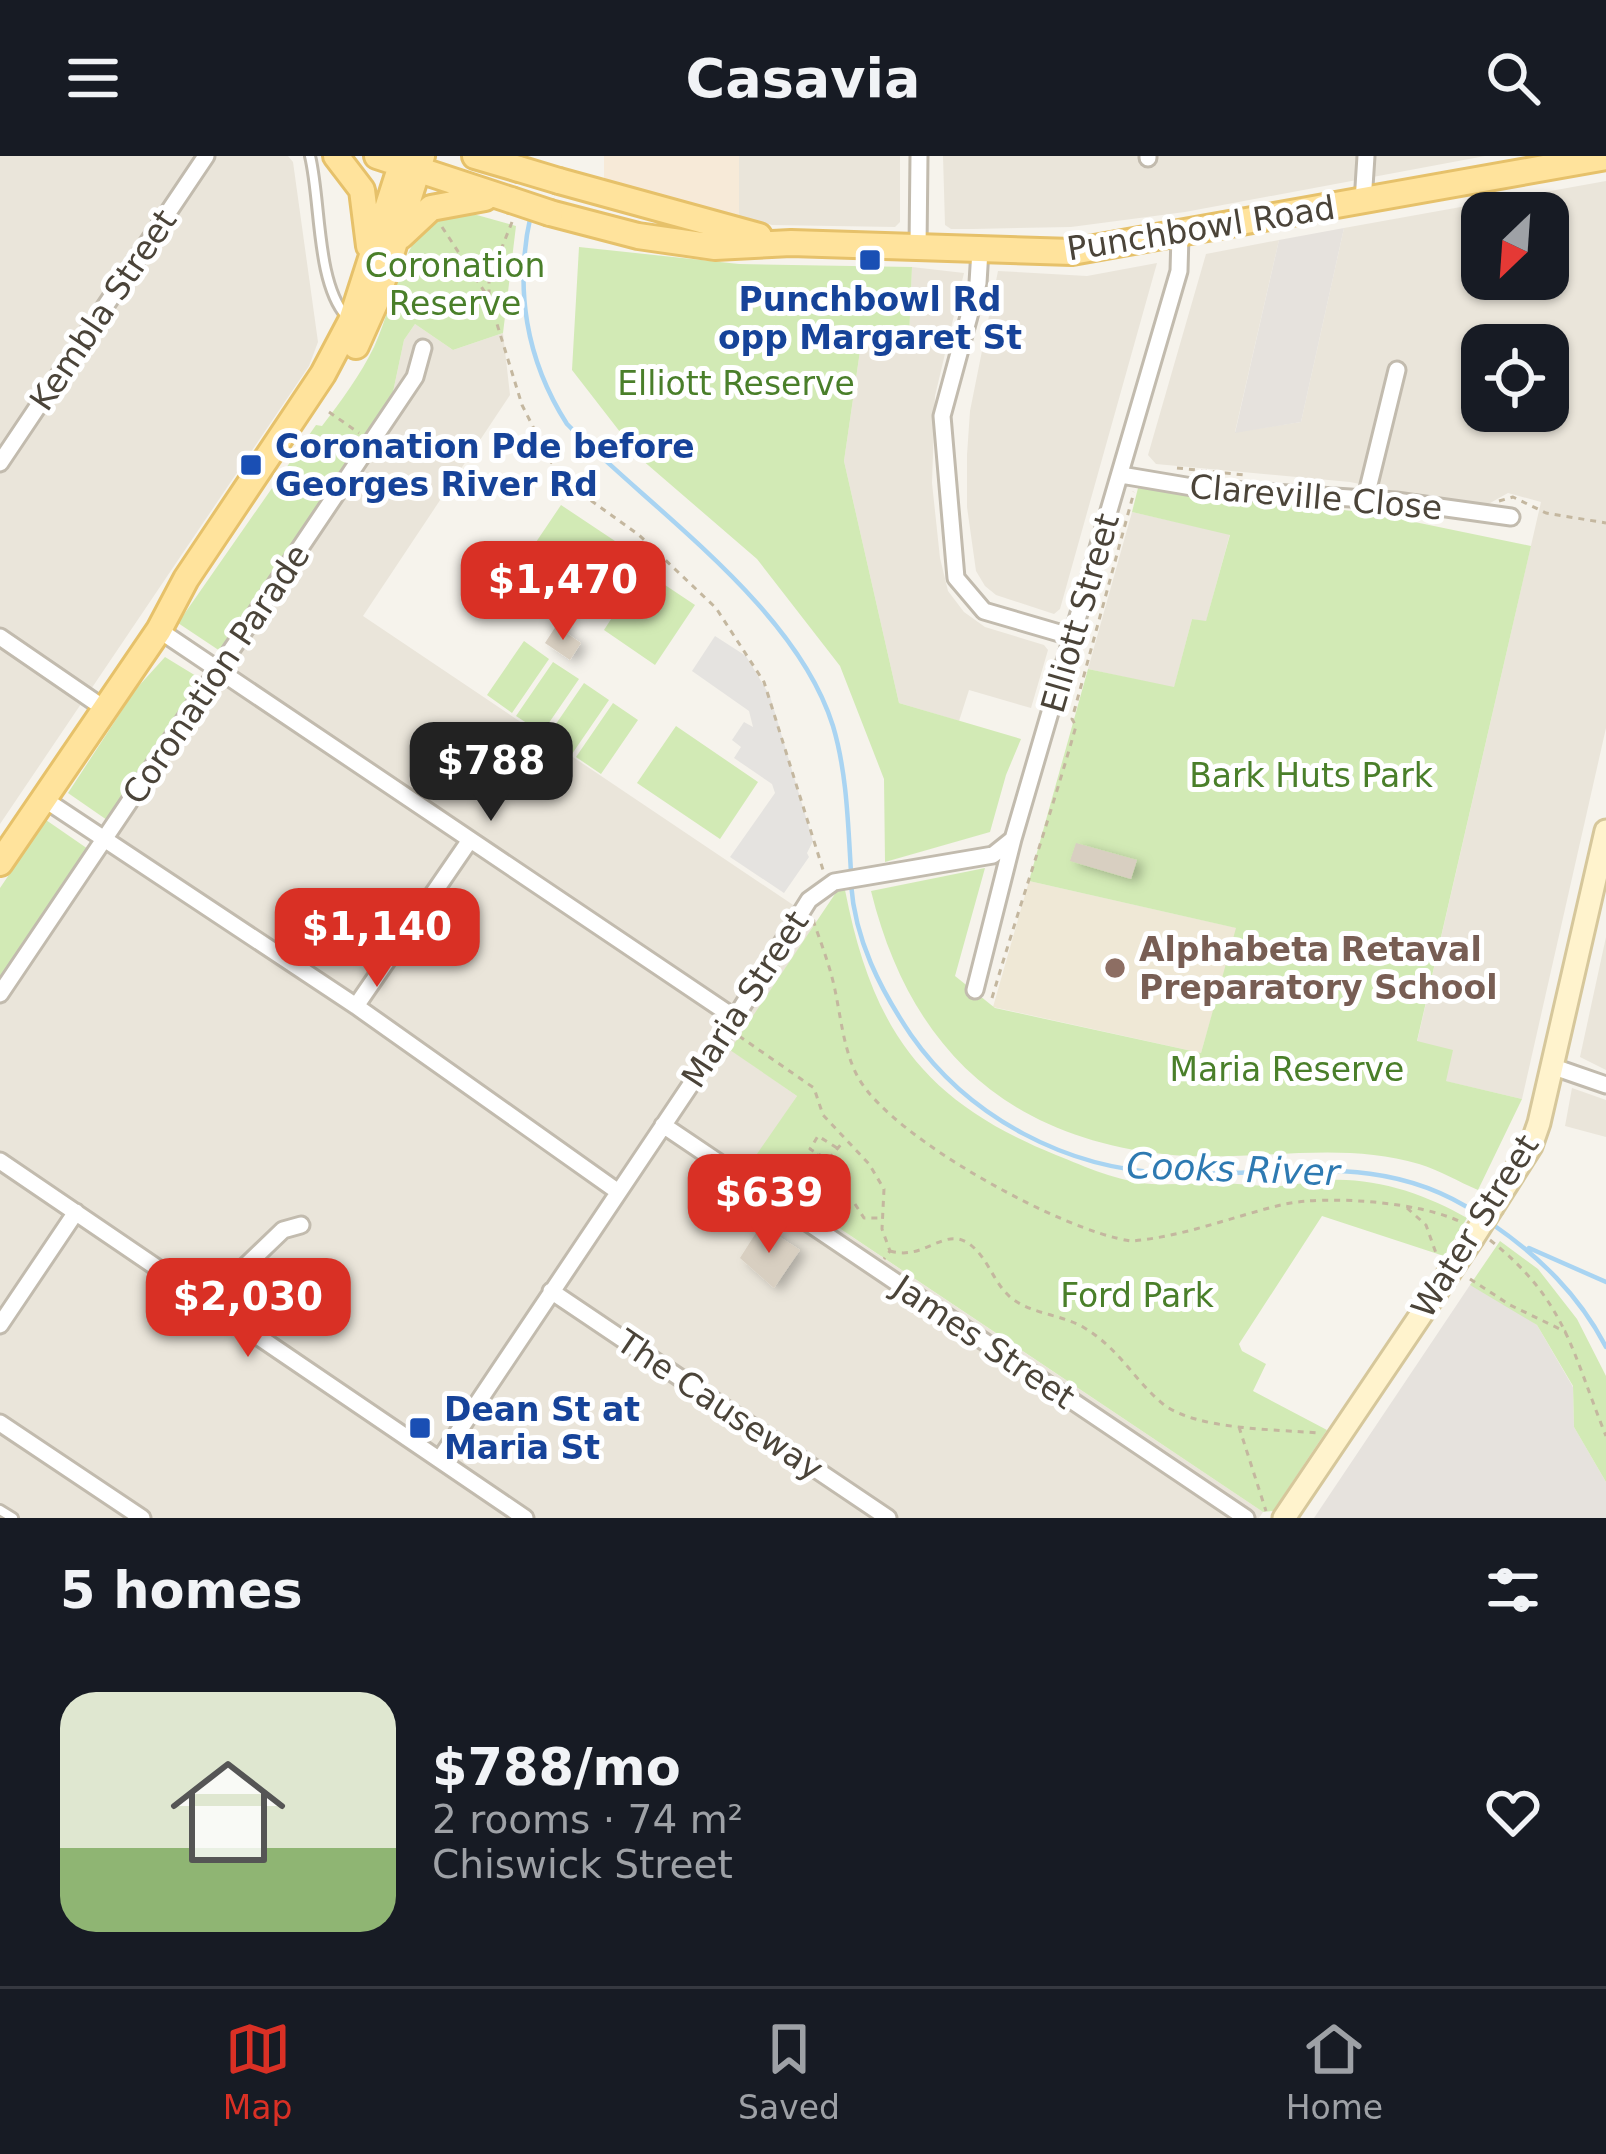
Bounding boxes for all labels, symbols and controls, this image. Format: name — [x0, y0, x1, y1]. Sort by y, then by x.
icon: menu — [60, 45, 126, 111]
icon: search — [1480, 45, 1546, 111]
text: Casavia — [686, 47, 920, 110]
street label: Punchbowl Road — [1064, 188, 1338, 268]
north arrow — [1461, 192, 1569, 300]
map controls — [1461, 192, 1569, 432]
street label: Kembla Street — [22, 202, 184, 418]
park label: Coronation Reserve — [365, 246, 545, 323]
marker: Punchbowl Rd opp Margaret St — [857, 247, 883, 273]
place label: Punchbowl Rd opp Margaret St — [718, 280, 1022, 357]
button: locate — [1461, 324, 1569, 432]
park label: Elliott Reserve — [617, 364, 855, 403]
place label: Coronation Pde before Georges River Rd — [275, 427, 695, 504]
marker: Coronation Pde before Georges River Rd — [238, 452, 264, 478]
street label: Clareville Close — [1188, 467, 1444, 527]
street label: Elliott Street — [1033, 509, 1127, 717]
street label: Coronation Parade — [115, 537, 317, 811]
pin: $1,470 — [465, 541, 661, 643]
text: $1,470 — [488, 557, 638, 602]
pin: $788 — [420, 722, 562, 824]
text: $788 — [437, 738, 545, 783]
park label: Bark Huts Park — [1189, 756, 1434, 795]
pin: $1,140 — [279, 888, 475, 990]
street label: Maria Street — [674, 903, 817, 1095]
text: $1,140 — [302, 904, 452, 949]
place label: Alphabeta Retaval Preparatory School — [1139, 930, 1497, 1007]
marker: Alphabeta Retaval Preparatory School — [1102, 955, 1128, 981]
park label: Maria Reserve — [1170, 1050, 1404, 1089]
street label: Water Street — [1403, 1127, 1547, 1325]
water label: Cooks River — [1126, 1145, 1343, 1193]
pin: $639 — [698, 1154, 840, 1256]
text: $639 — [715, 1170, 823, 1215]
pin: $2,030 — [150, 1258, 346, 1360]
street label: James Street — [884, 1266, 1082, 1417]
text: $2,030 — [173, 1274, 323, 1319]
park label: Ford Park — [1060, 1276, 1215, 1315]
street label: The Causeway — [609, 1321, 831, 1488]
place label: Dean St at Maria St — [444, 1390, 640, 1467]
marker: Dean St at Maria St — [407, 1415, 433, 1441]
icon: filters — [1480, 1557, 1546, 1623]
text: 5 homes — [60, 1561, 303, 1620]
text: $788/mo — [432, 1738, 681, 1797]
icon: home — [156, 1740, 300, 1884]
icon: heart — [1480, 1779, 1546, 1845]
text: 2 rooms · 74 m² — [432, 1797, 743, 1842]
text: Chiswick Street — [432, 1842, 733, 1887]
tab: Map — [223, 2016, 292, 2127]
tab: Saved — [738, 2016, 840, 2127]
tab: Home — [1286, 2016, 1383, 2127]

